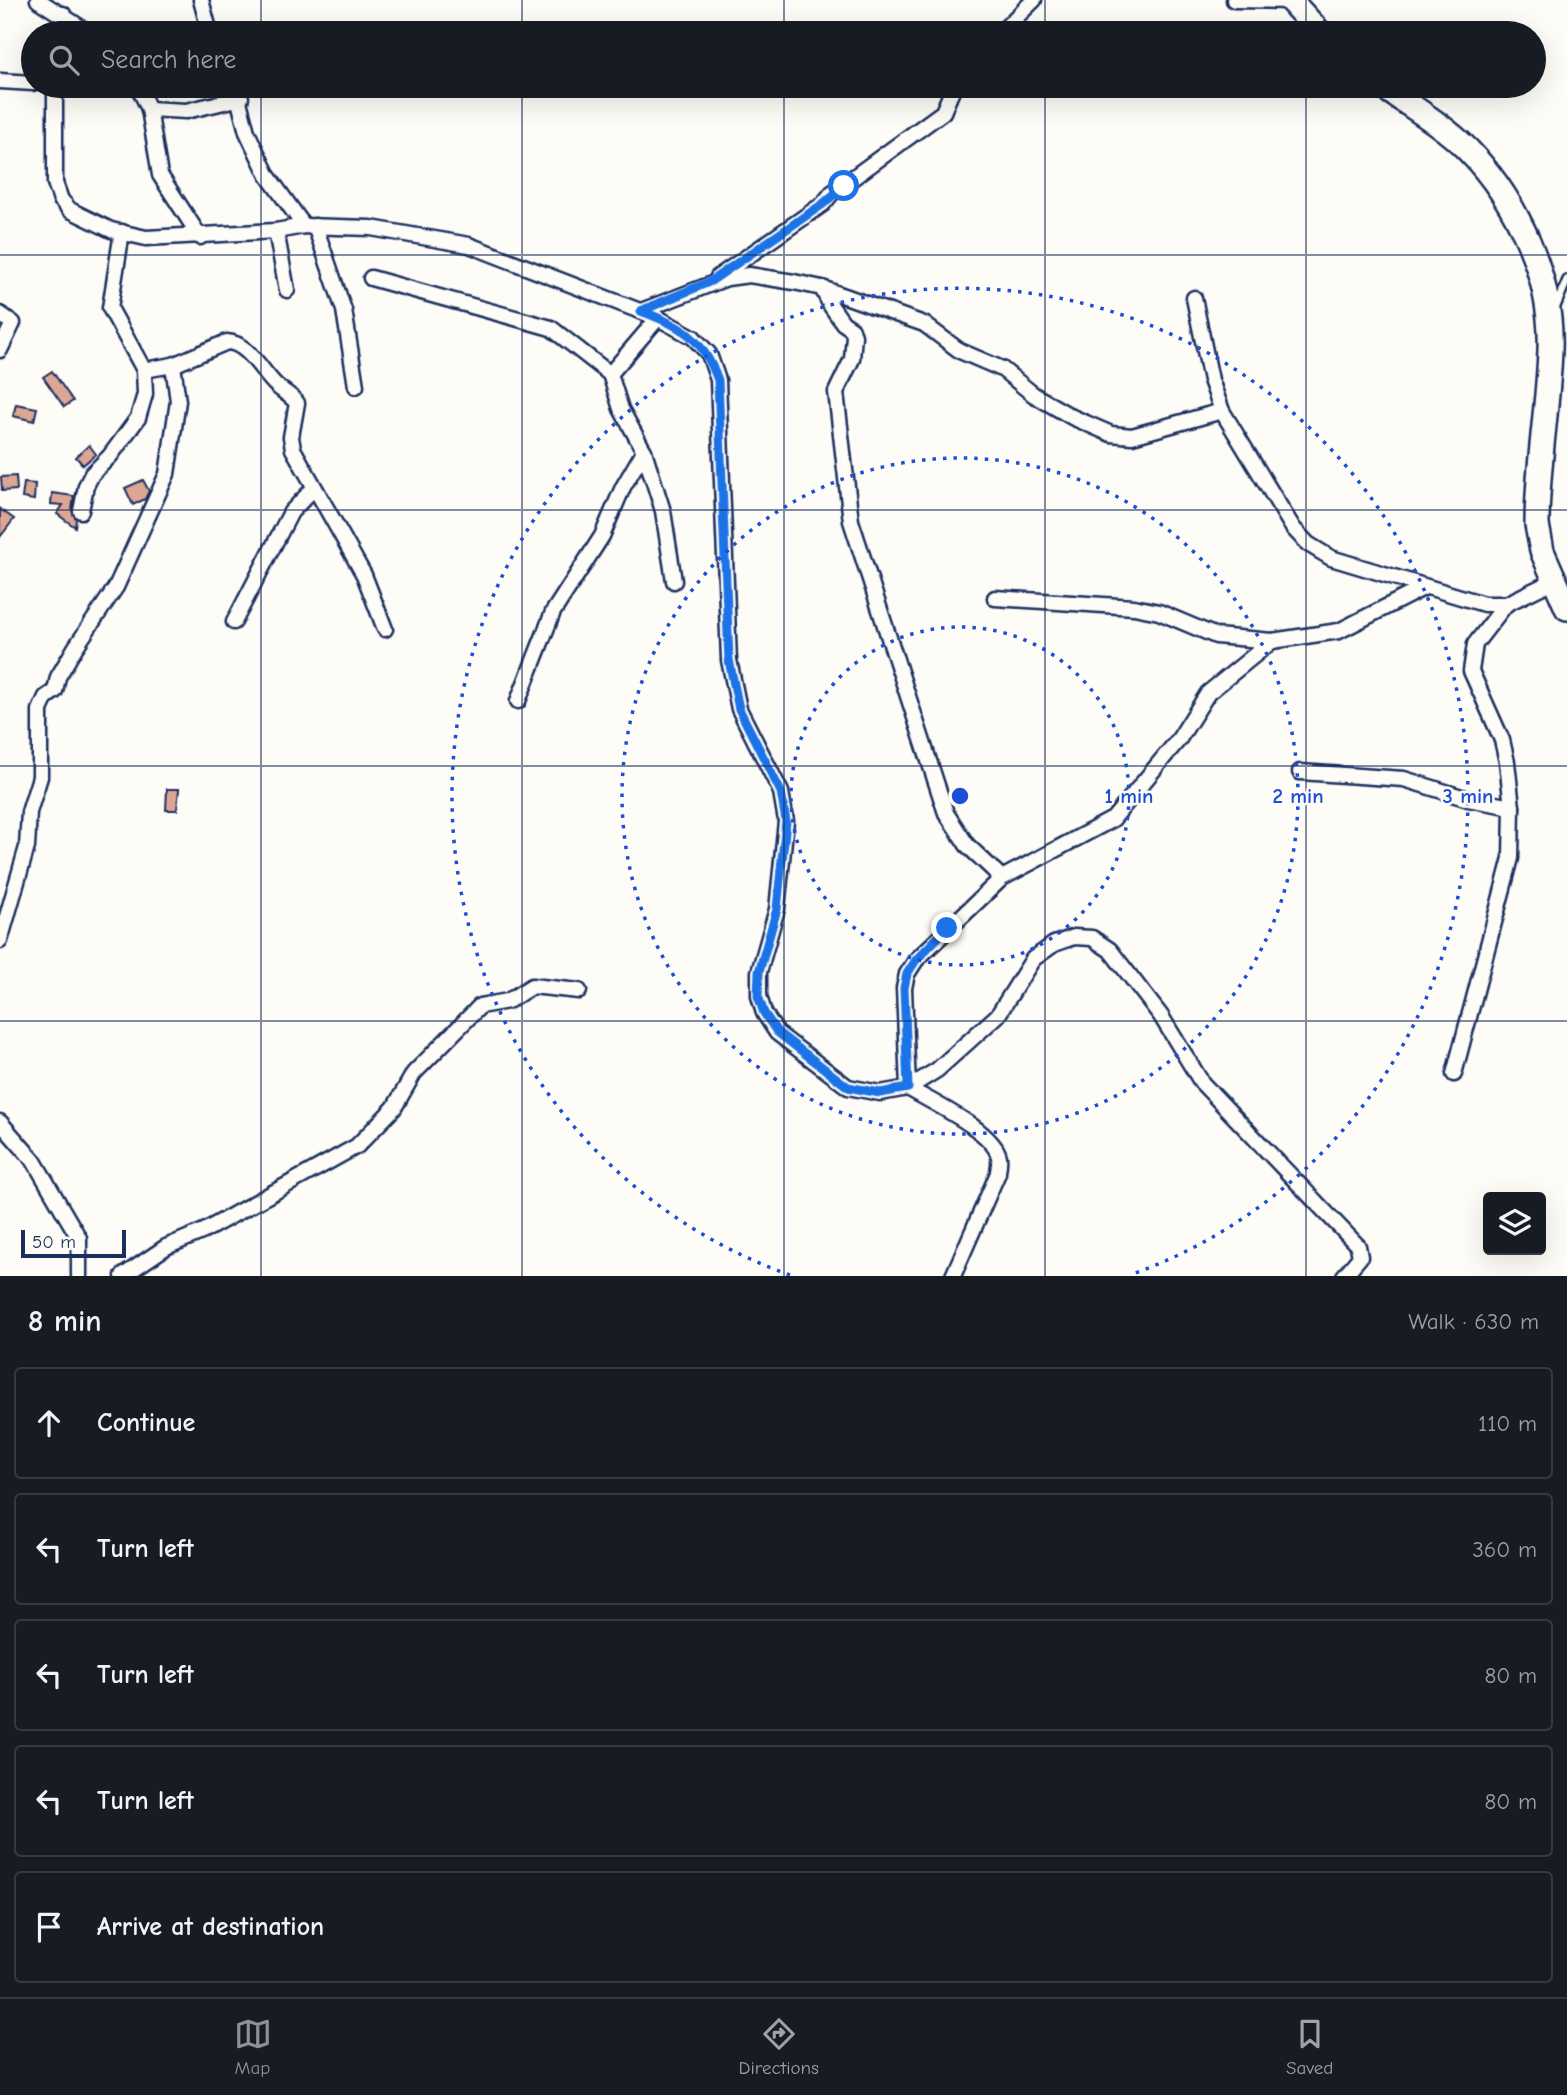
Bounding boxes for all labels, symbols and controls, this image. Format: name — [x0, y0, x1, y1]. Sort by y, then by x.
search box — [21, 21, 1546, 98]
icon: search — [45, 41, 83, 79]
text: Search here — [101, 45, 236, 75]
route start — [828, 170, 859, 201]
centre of rings — [948, 784, 972, 808]
text: 1 min — [1105, 784, 1153, 808]
text: 2 min — [1272, 784, 1324, 808]
text: 3 min — [1442, 784, 1494, 808]
route end — [931, 912, 962, 943]
map controls — [1483, 1192, 1546, 1255]
button: layers — [1483, 1192, 1546, 1255]
scale bar — [21, 1227, 126, 1259]
text: 50 m — [32, 1231, 76, 1253]
text: 8 min — [28, 1304, 102, 1339]
text: Walk · 630 m — [1408, 1308, 1539, 1335]
icon: ahead — [30, 1404, 68, 1442]
text: Continue — [97, 1408, 195, 1438]
text: 110 m — [1478, 1410, 1537, 1437]
icon: left — [30, 1530, 68, 1568]
text: Turn left — [97, 1534, 194, 1564]
text: 360 m — [1472, 1536, 1537, 1563]
icon: left — [30, 1656, 68, 1694]
text: Turn left — [97, 1660, 194, 1690]
text: 80 m — [1484, 1662, 1537, 1689]
icon: left — [30, 1782, 68, 1820]
text: Turn left — [97, 1786, 194, 1816]
text: 80 m — [1484, 1788, 1537, 1815]
icon: arrive — [30, 1908, 68, 1946]
text: Arrive at destination — [97, 1912, 324, 1942]
tab: Map — [234, 2015, 272, 2079]
tab: Directions — [739, 2015, 819, 2079]
tab: Saved — [1286, 2015, 1333, 2079]

